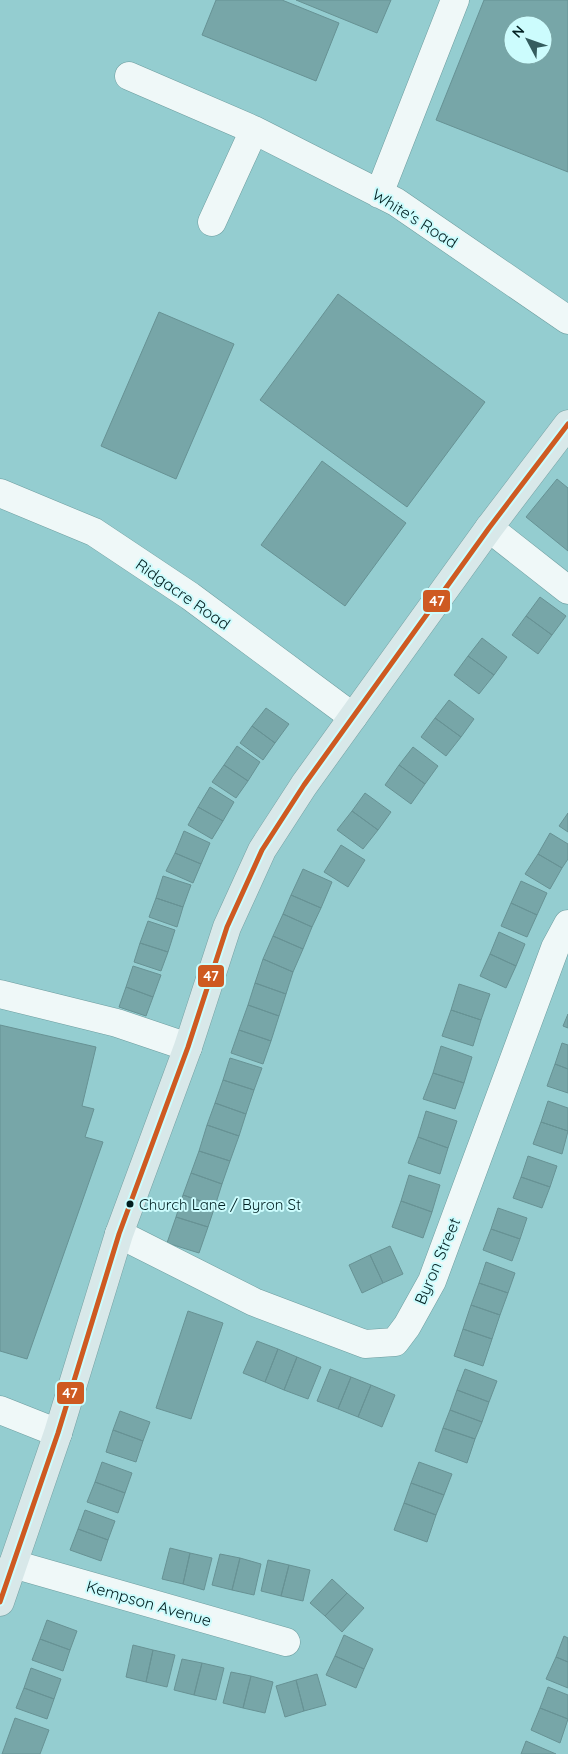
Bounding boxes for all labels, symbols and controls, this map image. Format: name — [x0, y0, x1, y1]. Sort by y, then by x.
north arrow — [503, 15, 553, 65]
text: N — [508, 22, 528, 41]
street label: White's Road — [369, 184, 461, 252]
street label: Ridgacre Road — [132, 554, 234, 634]
line badge: 47 — [422, 589, 451, 613]
text: 47 — [429, 592, 445, 610]
line badge: 47 — [197, 964, 225, 988]
text: 47 — [203, 967, 219, 985]
place label: Church Lane / Byron St — [139, 1195, 301, 1214]
marker: Church Lane / Byron St — [125, 1199, 135, 1209]
street label: Byron Street — [410, 1215, 464, 1307]
line badge: 47 — [56, 1381, 85, 1405]
text: 47 — [62, 1384, 78, 1402]
street label: Kempson Avenue — [84, 1576, 214, 1630]

